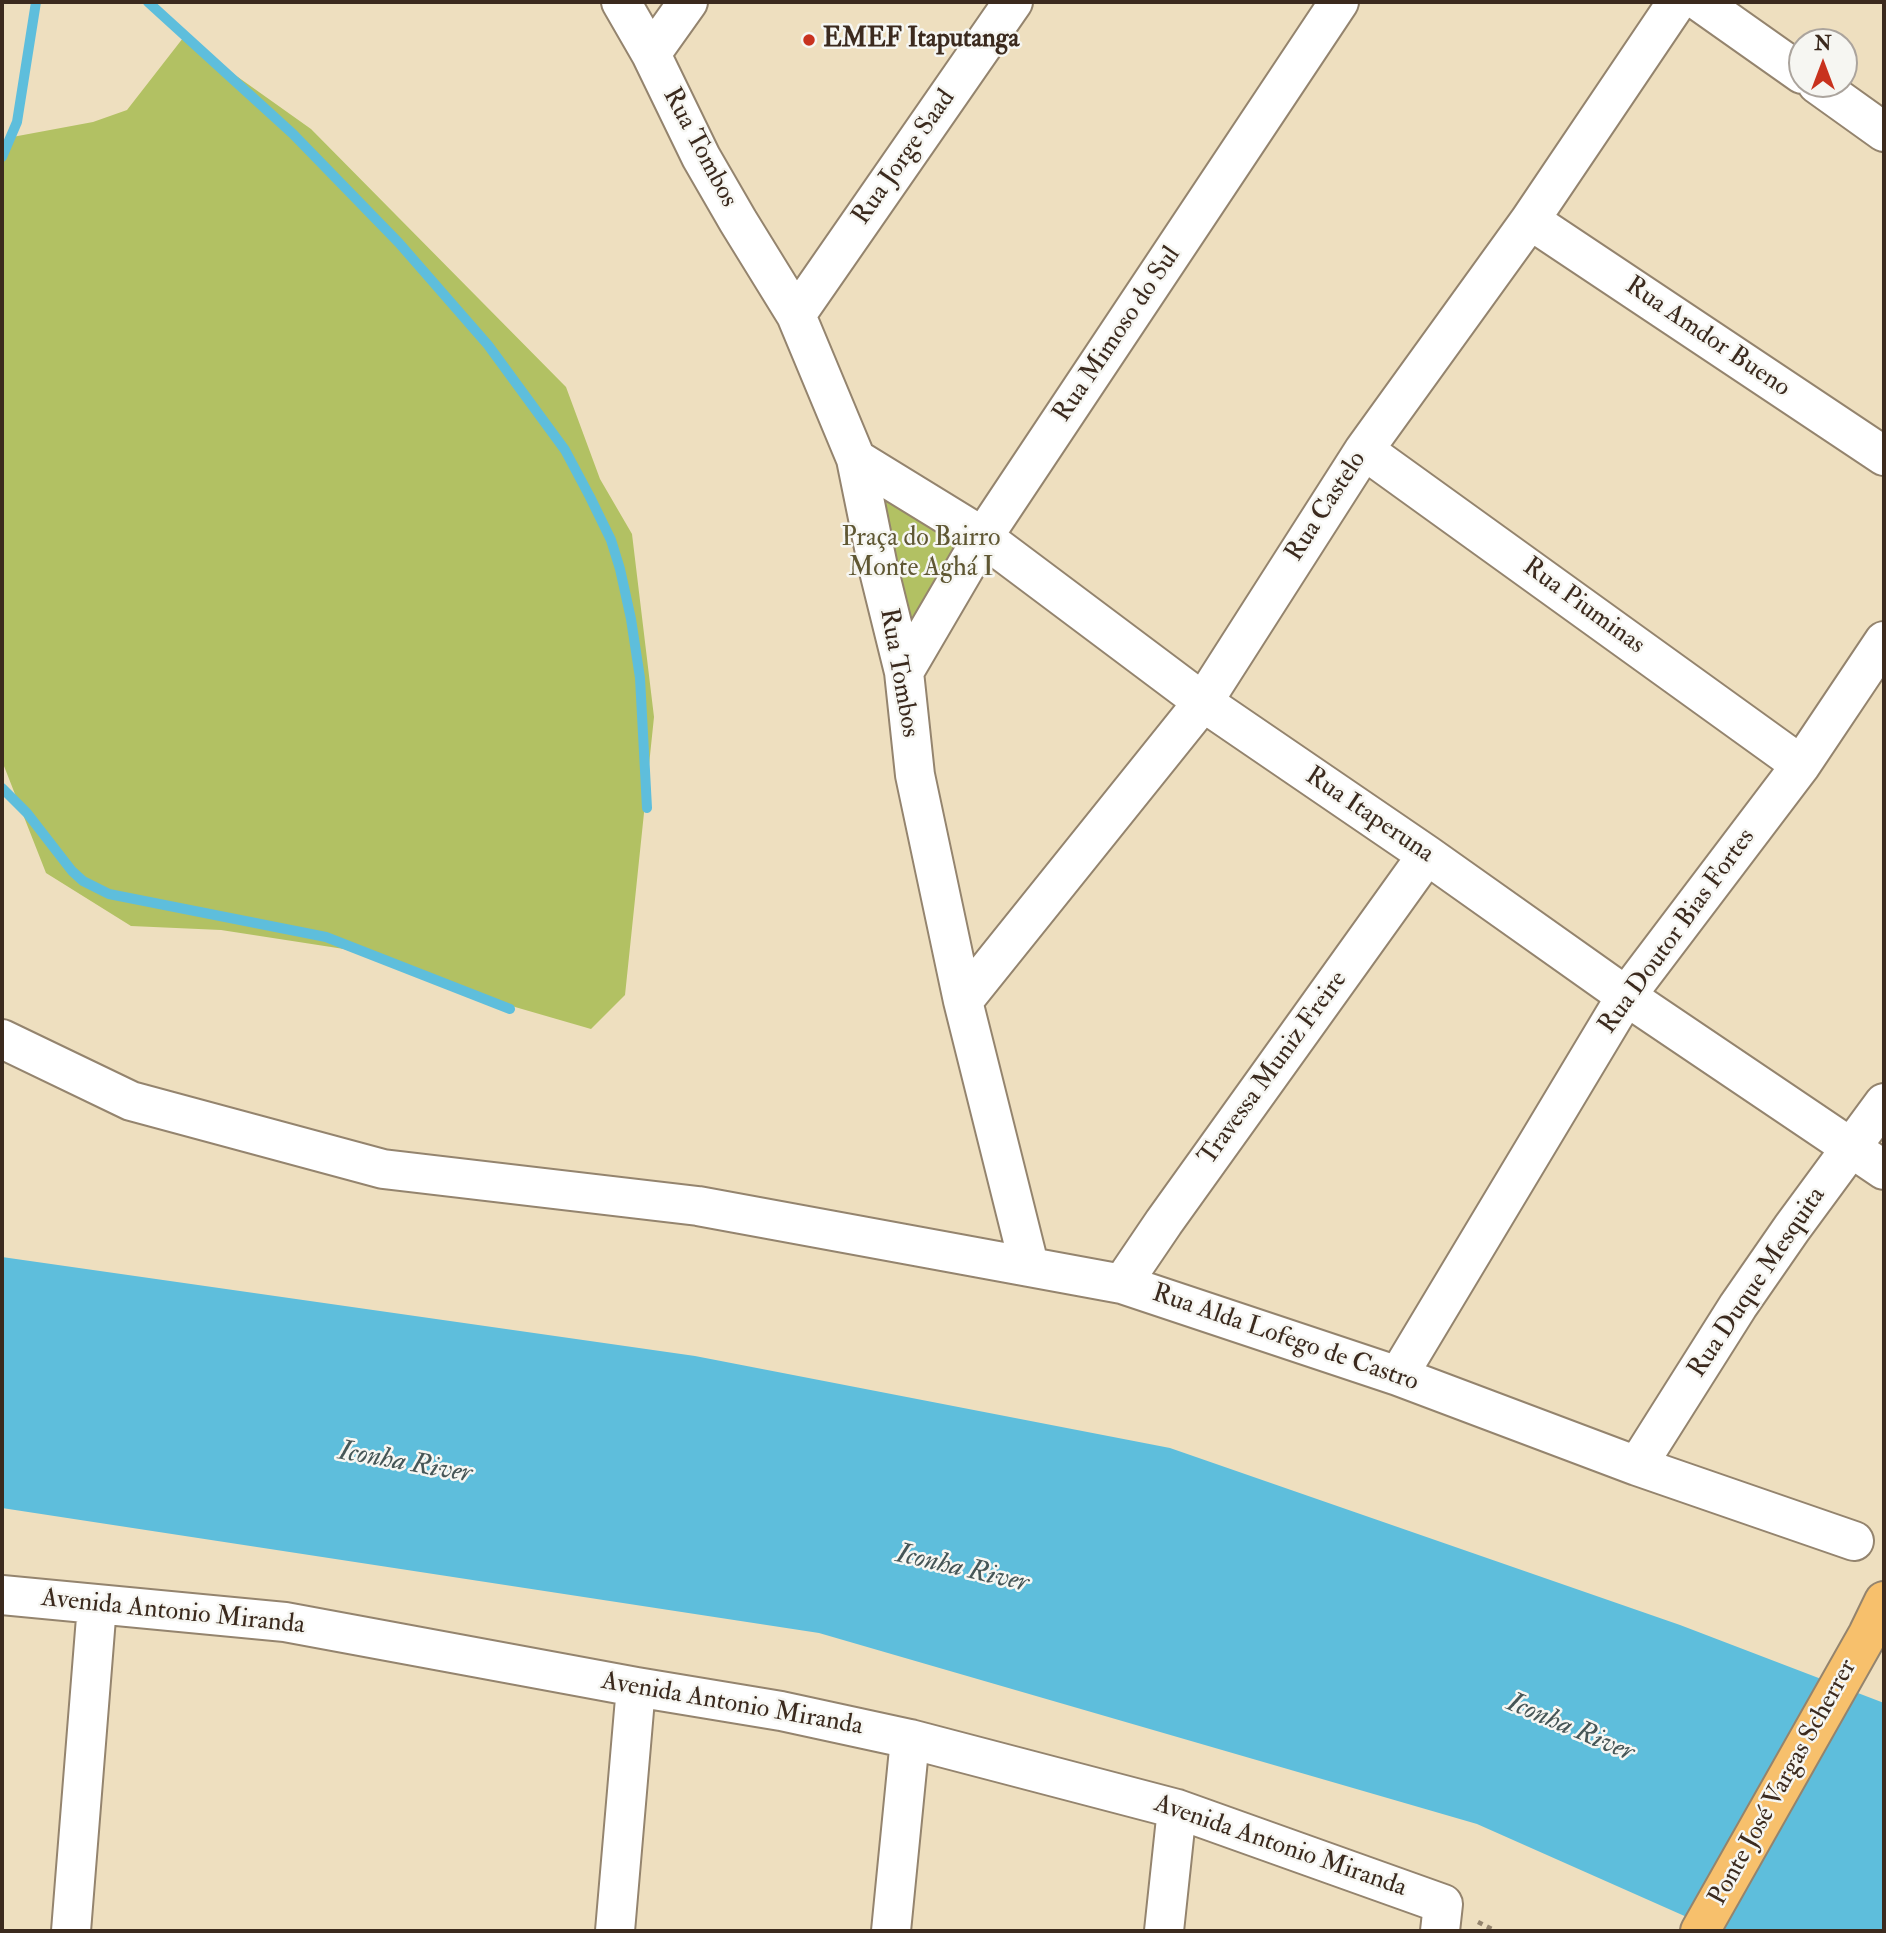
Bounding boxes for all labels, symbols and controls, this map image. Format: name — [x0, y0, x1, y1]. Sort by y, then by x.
place label: EMEF Itaputanga — [823, 24, 1019, 56]
north arrow — [1788, 28, 1858, 98]
marker: EMEF Itaputanga — [801, 32, 817, 48]
text: N — [1814, 32, 1832, 56]
street label: Rua Tombos — [655, 83, 743, 213]
street label: Rua Jorge Saad — [847, 84, 963, 232]
street label: Rua Mimoso do Sul — [1048, 241, 1188, 429]
street label: Rua Amdor Bueno — [1619, 271, 1795, 405]
street label: Rua Castelo — [1280, 446, 1374, 568]
park label: Praça do Bairro Monte Aghá I — [841, 523, 1001, 584]
street label: Rua Piuminas — [1516, 552, 1650, 662]
street label: Rua Tombos — [871, 606, 925, 740]
street label: Rua Itaperuna — [1299, 762, 1439, 870]
street label: Rua Doutor Bias Fortes — [1593, 823, 1763, 1041]
street label: Travessa Muniz Freire — [1193, 966, 1355, 1172]
street label: Rua Duque Mesquita — [1683, 1182, 1833, 1384]
street label: Rua Alda Lofego de Castro — [1148, 1279, 1422, 1399]
water label: Iconha River — [336, 1436, 474, 1492]
water label: Iconha River — [892, 1538, 1032, 1602]
street label: Avenida Antonio Miranda — [40, 1584, 306, 1642]
street label: Ponte José Vargas Scherrer — [1703, 1655, 1865, 1911]
street label: Avenida Antonio Miranda — [599, 1667, 865, 1743]
water label: Iconha River — [1501, 1687, 1639, 1771]
street label: Avenida Antonio Miranda — [1150, 1789, 1410, 1905]

